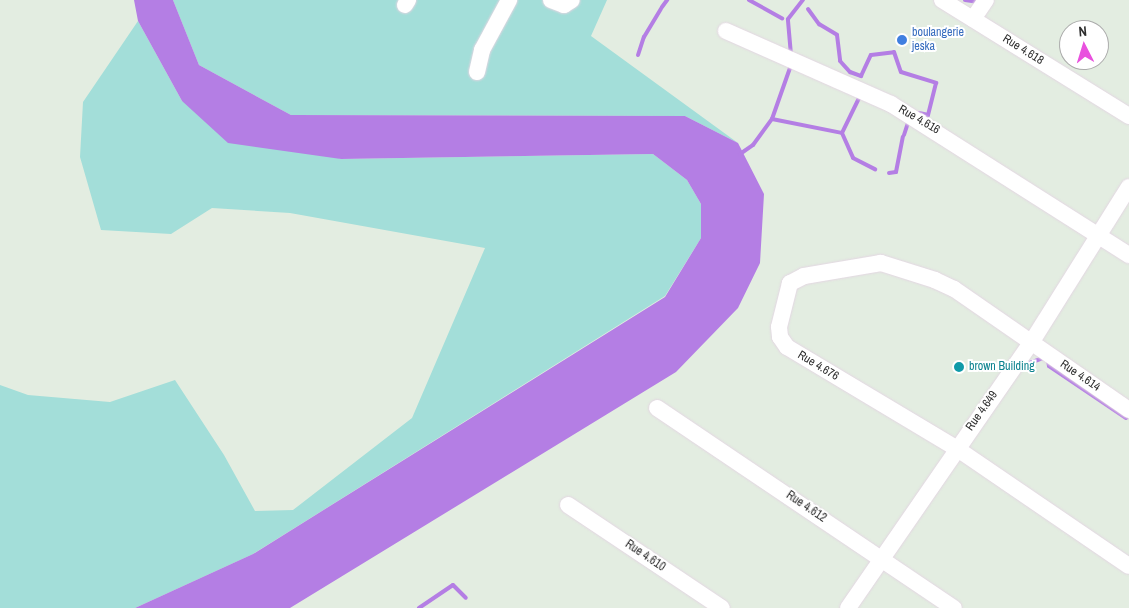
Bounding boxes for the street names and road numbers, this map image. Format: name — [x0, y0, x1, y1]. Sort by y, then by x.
street label: Rue 4.618 — [1000, 32, 1046, 68]
street label: Rue 4.616 — [896, 102, 942, 138]
street label: Rue 4.676 — [795, 348, 841, 384]
street label: Rue 4.614 — [1057, 357, 1103, 395]
street label: Rue 4.649 — [963, 388, 1001, 434]
street label: Rue 4.612 — [783, 488, 829, 526]
street label: Rue 4.610 — [622, 537, 668, 575]

